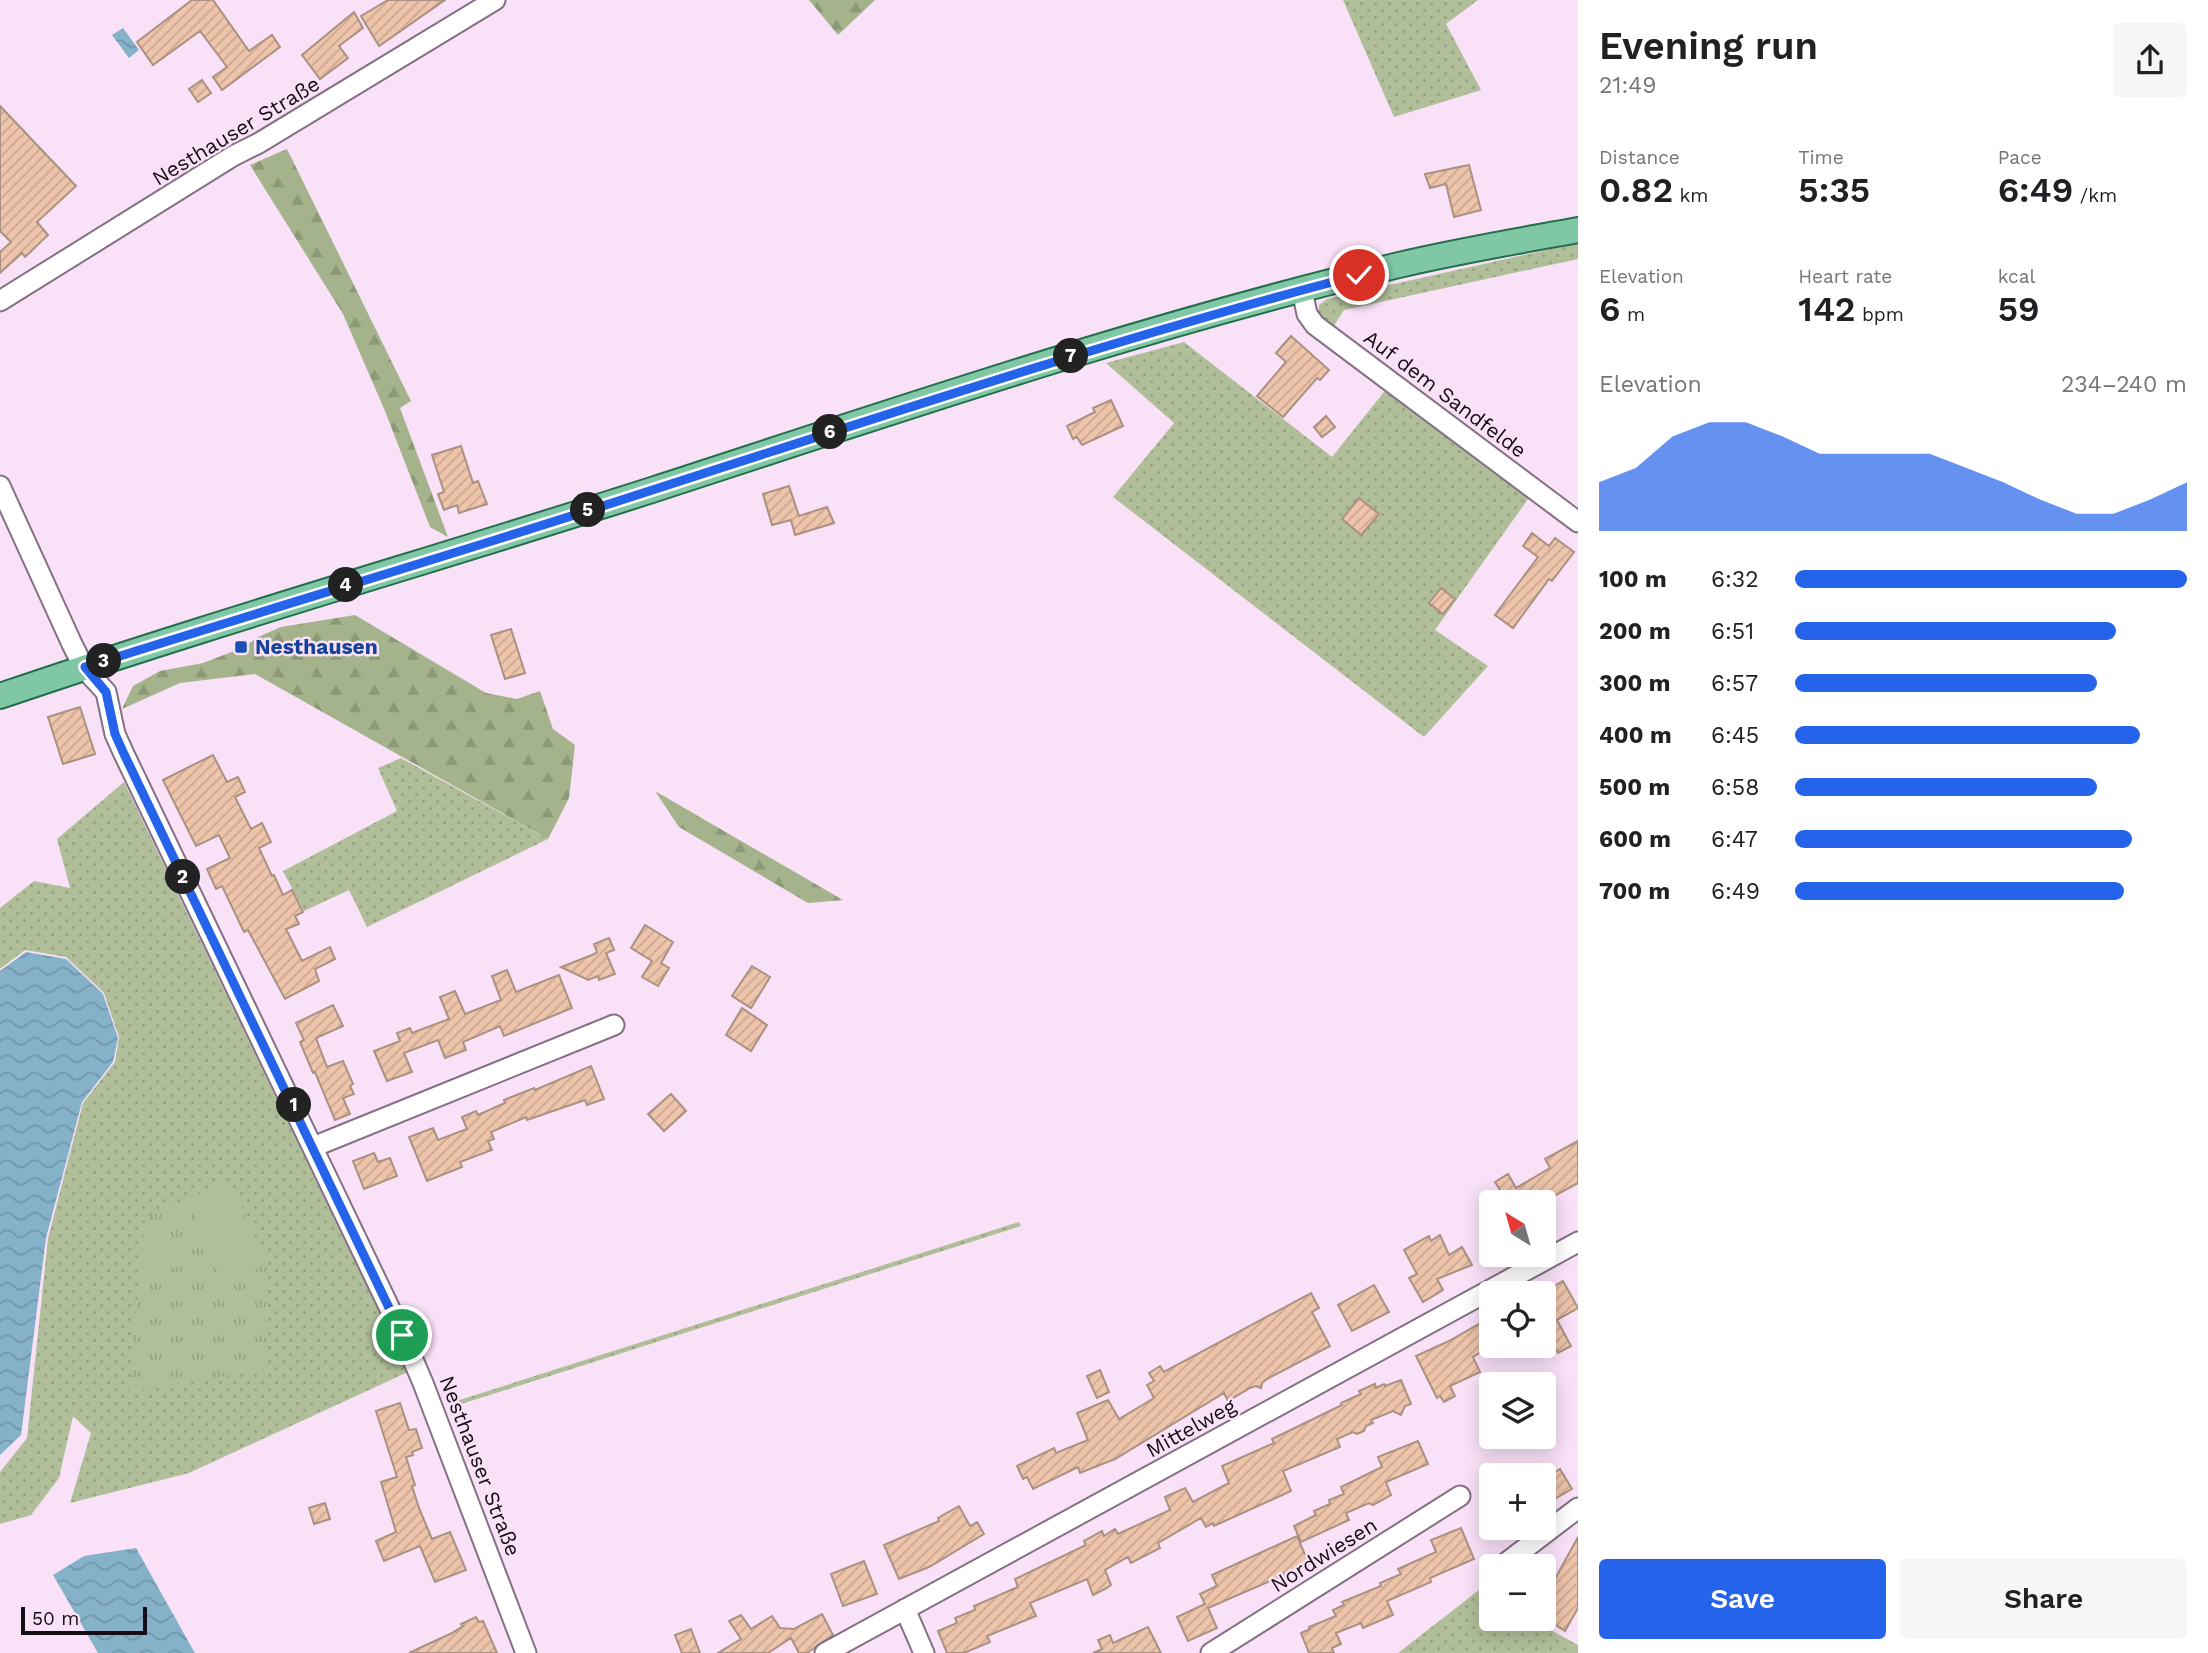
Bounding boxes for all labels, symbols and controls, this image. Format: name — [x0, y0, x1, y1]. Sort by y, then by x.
button: share — [2113, 23, 2187, 97]
text: Evening run — [1599, 24, 1818, 68]
street label: Nesthauser Straße — [147, 71, 324, 190]
text: 21:49 — [1599, 72, 1656, 99]
text: Distance — [1599, 146, 1680, 169]
text: Time — [1798, 146, 1844, 169]
text: Pace — [1998, 146, 2042, 169]
text: 0.82 — [1599, 169, 1673, 211]
text: 5:35 — [1798, 169, 1870, 211]
text: 6:49 — [1998, 169, 2073, 211]
text: km — [1673, 184, 1708, 207]
text: /km — [2073, 184, 2117, 207]
pin — [1329, 245, 1389, 305]
icon: check — [1340, 256, 1378, 294]
text: Elevation — [1599, 265, 1684, 288]
text: Heart rate — [1798, 265, 1892, 288]
text: kcal — [1998, 265, 2035, 288]
text: 6 — [1599, 288, 1620, 330]
text: 142 — [1798, 288, 1855, 330]
text: 59 — [1998, 288, 2040, 330]
text: m — [1620, 303, 1645, 326]
text: bpm — [1855, 303, 1904, 326]
street label: Auf dem Sandfelde — [1359, 324, 1531, 463]
pin: 7 — [1054, 338, 1088, 374]
text: 7 — [1065, 344, 1076, 367]
text: Elevation — [1599, 371, 1702, 398]
text: 234–240 m — [2061, 371, 2187, 398]
pin: 6 — [812, 414, 848, 450]
text: 6 — [824, 420, 835, 443]
pin: 5 — [570, 492, 606, 528]
text: 5 — [582, 498, 593, 521]
text: 100 m — [1599, 566, 1667, 593]
text: 6:32 — [1711, 566, 1759, 593]
pin: 4 — [328, 568, 364, 602]
text: 4 — [339, 573, 352, 596]
text: 200 m — [1599, 618, 1671, 645]
text: 6:51 — [1711, 618, 1754, 645]
place label: Nesthausen — [255, 634, 378, 659]
marker: Nesthausen — [233, 639, 249, 655]
pin: 3 — [86, 644, 122, 678]
text: 3 — [98, 649, 109, 672]
text: 300 m — [1599, 670, 1670, 697]
text: 6:57 — [1711, 670, 1758, 697]
text: 400 m — [1599, 722, 1672, 749]
text: 6:45 — [1711, 722, 1759, 749]
text: 500 m — [1599, 774, 1670, 801]
text: 6:58 — [1711, 774, 1759, 801]
text: 600 m — [1599, 826, 1671, 853]
text: 6:47 — [1711, 826, 1758, 853]
pin: 2 — [166, 860, 200, 894]
text: 2 — [177, 865, 188, 888]
text: 700 m — [1599, 878, 1670, 905]
text: 6:49 — [1711, 878, 1760, 905]
pin: 1 — [276, 1088, 312, 1122]
text: 1 — [289, 1093, 298, 1116]
north arrow — [1479, 1190, 1556, 1267]
map controls — [1479, 1190, 1556, 1631]
button: locate — [1479, 1281, 1556, 1358]
pin — [372, 1305, 432, 1365]
icon: arrive — [383, 1316, 421, 1354]
street label: Nesthauser Straße — [435, 1372, 526, 1559]
button: layers — [1479, 1372, 1556, 1449]
street label: Mittelweg — [1142, 1392, 1241, 1462]
button: + — [1479, 1463, 1556, 1540]
street label: Nordwiesen — [1266, 1512, 1382, 1597]
button: − — [1479, 1554, 1556, 1631]
button: Save — [1599, 1559, 1886, 1639]
button: Share — [1900, 1559, 2187, 1639]
scale bar — [21, 1604, 147, 1636]
text: 50 m — [32, 1607, 79, 1630]

